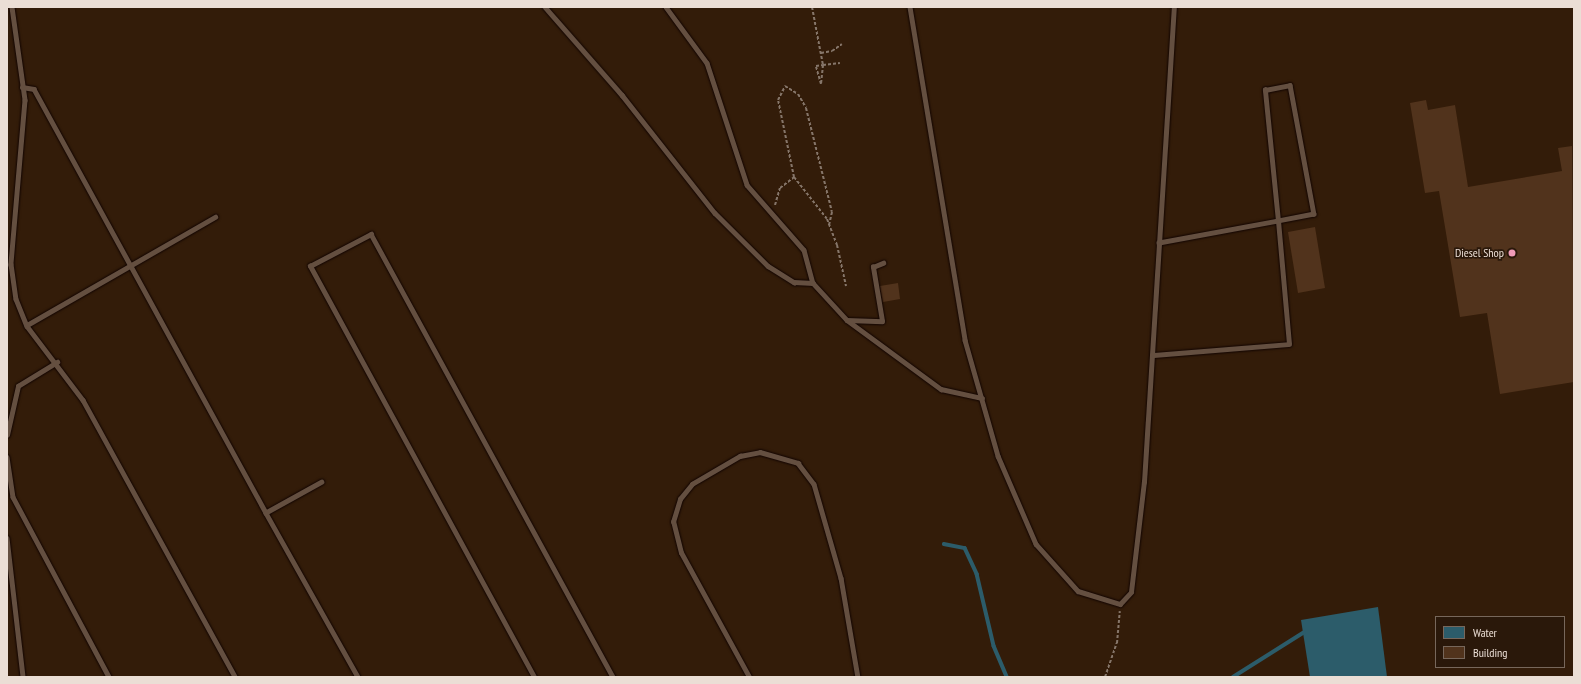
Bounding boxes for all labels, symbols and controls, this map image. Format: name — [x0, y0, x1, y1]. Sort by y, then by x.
place label: Diesel Shop — [1455, 246, 1504, 260]
marker: Diesel Shop — [1507, 248, 1517, 258]
legend — [1435, 616, 1565, 668]
text: Water — [1473, 625, 1497, 640]
text: Building — [1473, 645, 1508, 660]

